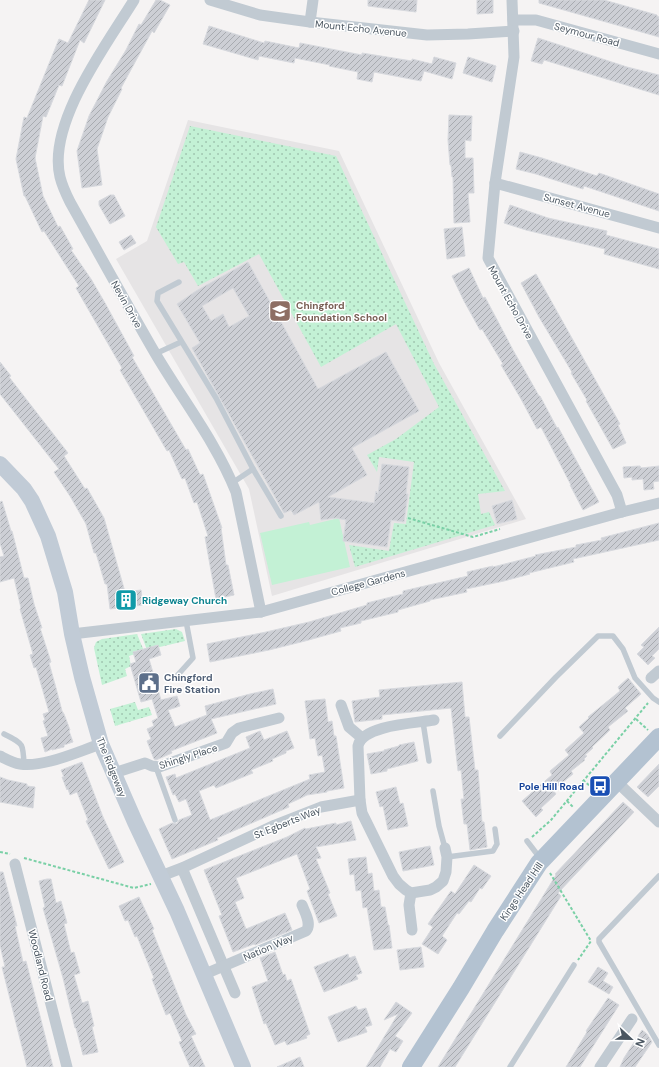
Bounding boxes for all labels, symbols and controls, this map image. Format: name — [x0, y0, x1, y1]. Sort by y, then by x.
street label: Mount Echo Avenue — [314, 17, 408, 40]
street label: Seymour Road — [553, 20, 621, 49]
street label: Sunset Avenue — [542, 190, 612, 221]
street label: Mount Echo Drive — [485, 263, 536, 341]
street label: Nevin Drive — [108, 278, 145, 330]
school or university icon: Chingford Foundation School — [267, 298, 293, 324]
place label: Chingford Foundation School — [296, 299, 387, 324]
street label: College Gardens — [330, 566, 407, 599]
building icon: Ridgeway Church — [113, 587, 139, 613]
place label: Ridgeway Church — [142, 594, 227, 607]
public building icon: Chingford Fire Station — [136, 670, 162, 696]
place label: Chingford Fire Station — [164, 671, 220, 696]
street label: The Ridgeway — [94, 735, 130, 799]
street label: Shingly Place — [157, 741, 219, 772]
bus stop icon: Pole Hill Road — [587, 773, 613, 799]
place label: Pole Hill Road — [519, 780, 584, 793]
street label: St Egberts Way — [252, 803, 323, 842]
street label: Kings Head Hill — [497, 860, 546, 923]
street label: Woodland Road — [25, 928, 56, 1002]
street label: Nation Way — [241, 931, 295, 964]
north arrow — [611, 1019, 651, 1059]
text: N — [632, 1036, 648, 1049]

